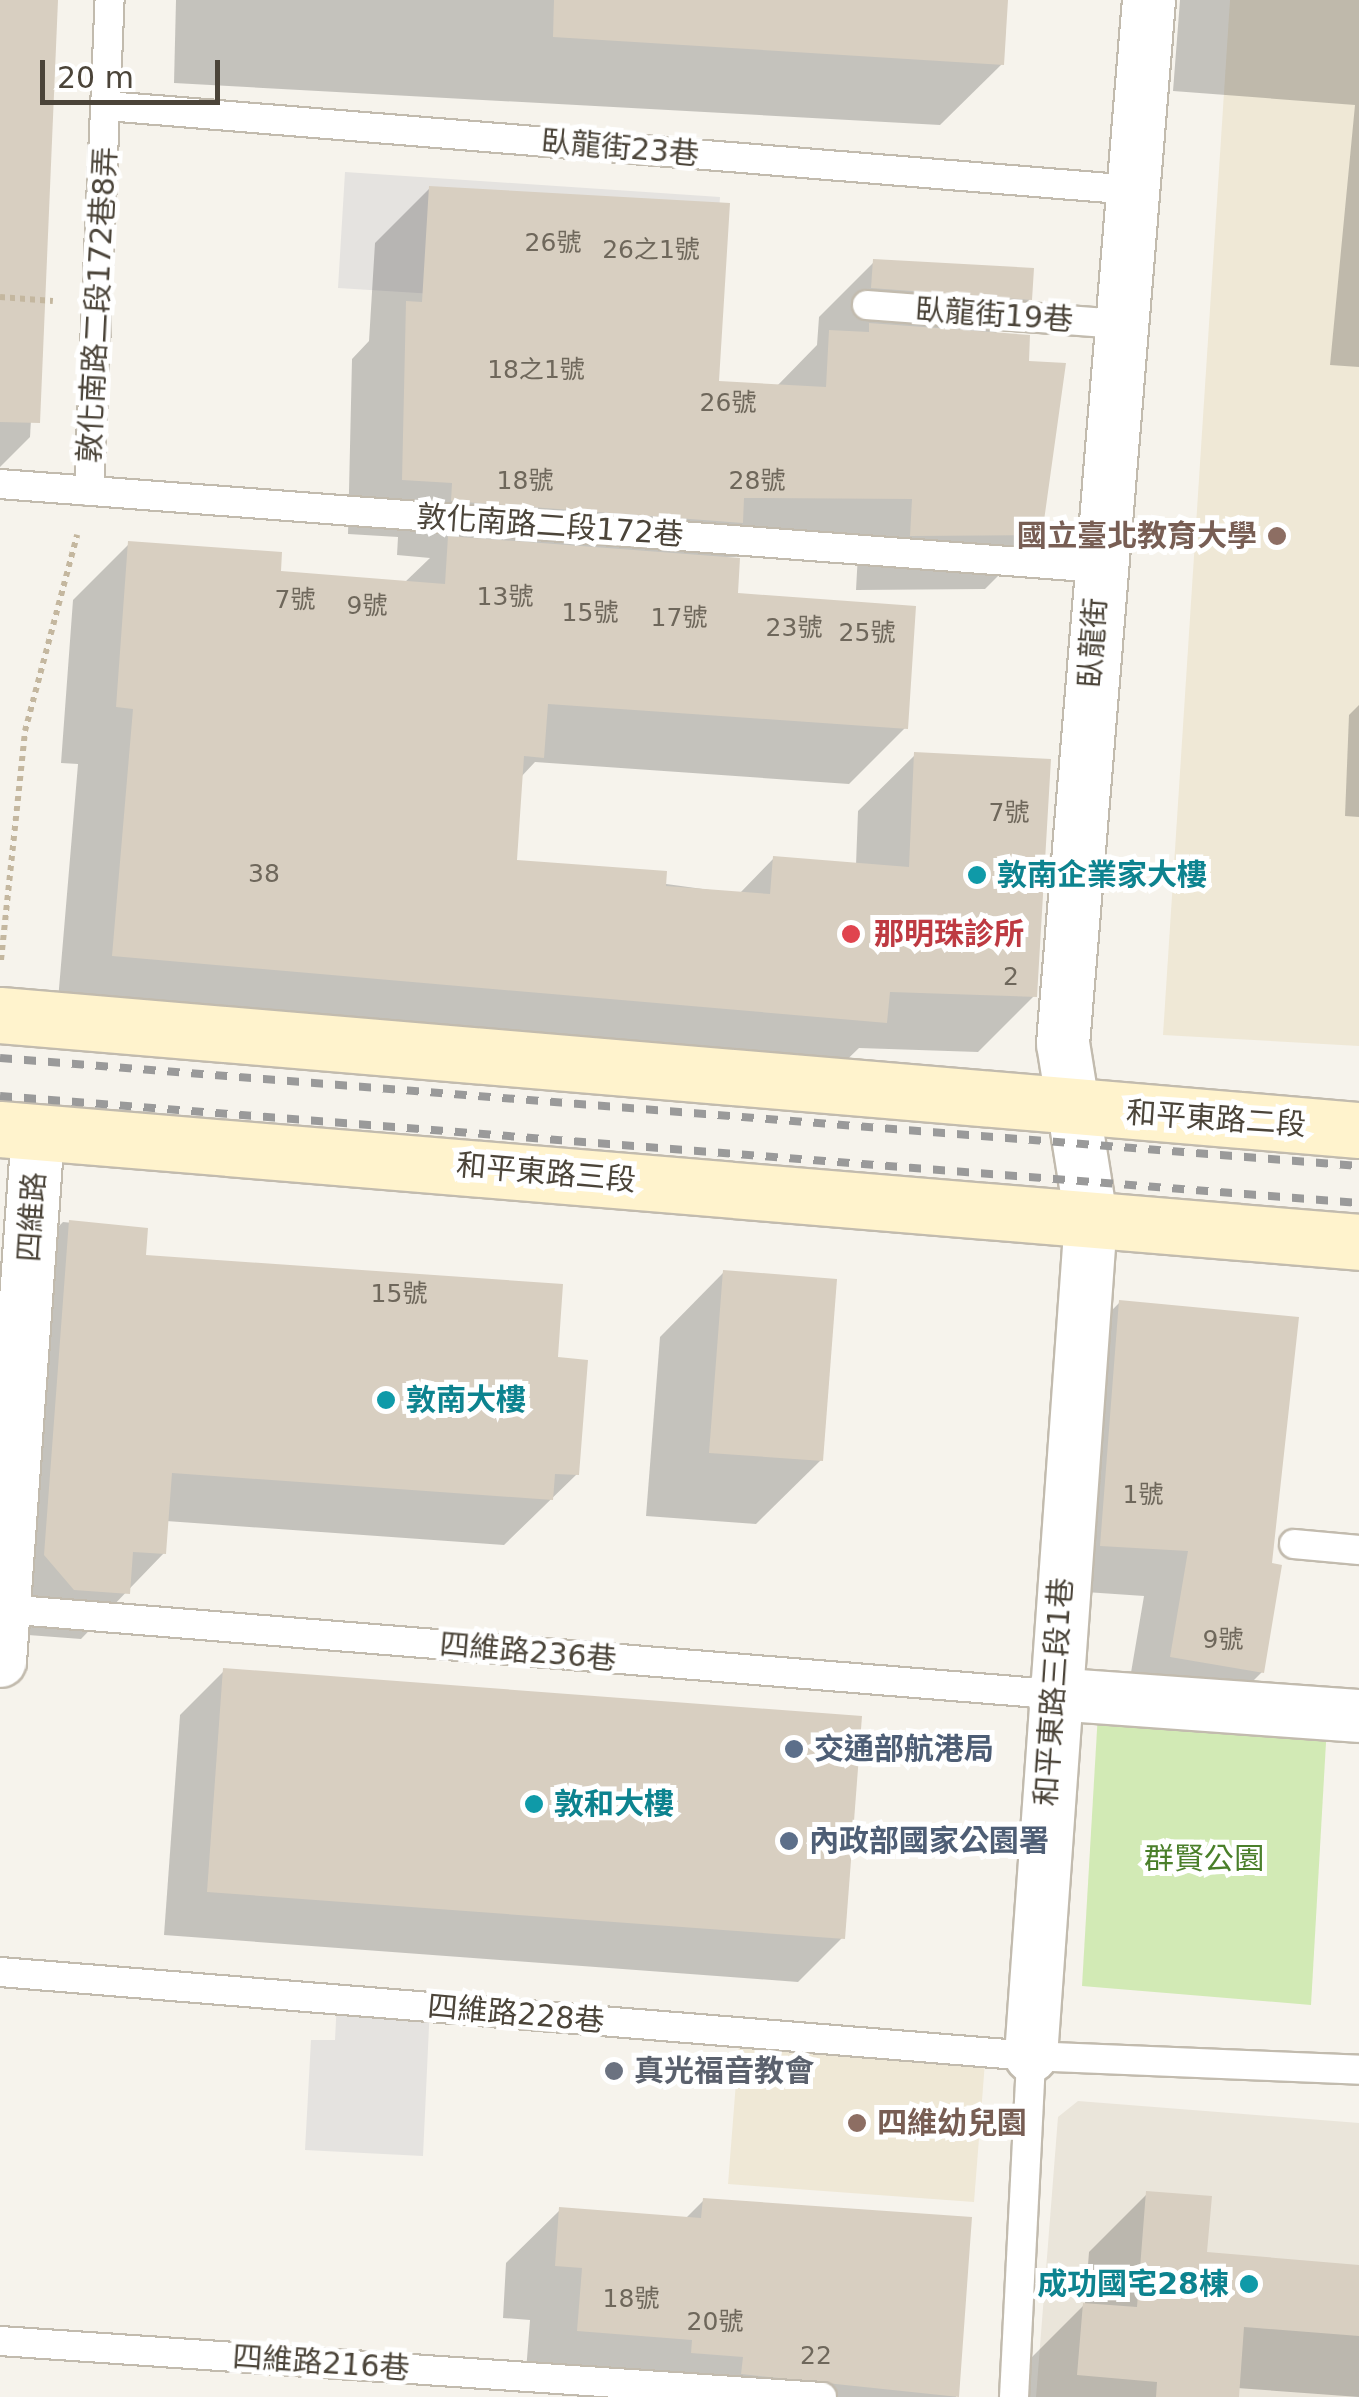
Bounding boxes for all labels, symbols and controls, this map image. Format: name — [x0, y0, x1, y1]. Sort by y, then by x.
scale bar — [45, 40, 225, 102]
text: 20 m — [57, 60, 134, 95]
street label: 臥龍街23巷 — [540, 123, 700, 173]
street label: 敦化南路二段172巷8弄 — [72, 146, 124, 464]
house number: 26號 — [525, 228, 581, 258]
house number: 26之1號 — [602, 235, 700, 265]
street label: 臥龍街19巷 — [914, 292, 1074, 338]
house number: 18之1號 — [487, 355, 585, 385]
house number: 26號 — [700, 388, 756, 418]
house number: 18號 — [497, 466, 553, 496]
house number: 28號 — [729, 466, 785, 496]
street label: 敦化南路二段172巷 — [415, 499, 685, 553]
place label: 國立臺北教育大學 — [1017, 518, 1257, 554]
marker: 國立臺北教育大學 — [1266, 525, 1288, 547]
house number: 13號 — [477, 582, 533, 612]
house number: 7號 — [275, 585, 315, 615]
house number: 9號 — [347, 591, 387, 621]
street label: 臥龍街 — [1072, 597, 1114, 689]
house number: 15號 — [562, 598, 618, 628]
house number: 17號 — [651, 603, 707, 633]
house number: 23號 — [766, 613, 822, 643]
house number: 25號 — [839, 618, 895, 648]
house number: 7號 — [989, 798, 1029, 828]
place label: 敦南企業家大樓 — [997, 857, 1207, 893]
house number: 38 — [248, 859, 280, 889]
marker: 敦南企業家大樓 — [966, 864, 988, 886]
place label: 那明珠診所 — [874, 916, 1024, 952]
marker: 那明珠診所 — [838, 921, 864, 947]
house number: 2 — [1003, 962, 1019, 992]
street label: 和平東路二段 — [1125, 1095, 1307, 1143]
street label: 和平東路三段 — [455, 1147, 637, 1199]
street label: 四維路 — [11, 1171, 53, 1263]
house number: 15號 — [371, 1279, 427, 1309]
place label: 敦南大樓 — [406, 1382, 526, 1418]
marker: 敦南大樓 — [375, 1389, 397, 1411]
house number: 1號 — [1123, 1480, 1163, 1510]
street label: 和平東路三段1巷 — [1028, 1576, 1080, 1808]
house number: 9號 — [1203, 1625, 1243, 1655]
street label: 四維路236巷 — [438, 1626, 618, 1678]
place label: 交通部航港局 — [814, 1731, 994, 1767]
marker: 交通部航港局 — [783, 1738, 805, 1760]
place label: 敦和大樓 — [554, 1786, 674, 1822]
marker: 敦和大樓 — [523, 1793, 545, 1815]
place label: 內政部國家公園署 — [809, 1823, 1049, 1859]
marker: 內政部國家公園署 — [778, 1830, 800, 1852]
park label: 群賢公園 — [1144, 1841, 1264, 1877]
street label: 四維路228巷 — [426, 1988, 606, 2040]
place label: 真光福音教會 — [634, 2053, 814, 2089]
marker: 真光福音教會 — [603, 2060, 625, 2082]
place label: 四維幼兒園 — [877, 2105, 1027, 2141]
marker: 四維幼兒園 — [846, 2112, 868, 2134]
place label: 成功國宅28棟 — [1037, 2266, 1229, 2302]
marker: 成功國宅28棟 — [1238, 2273, 1260, 2295]
house number: 18號 — [603, 2284, 659, 2314]
house number: 20號 — [687, 2307, 743, 2337]
street label: 四維路216巷 — [231, 2339, 411, 2387]
house number: 22 — [800, 2341, 832, 2371]

